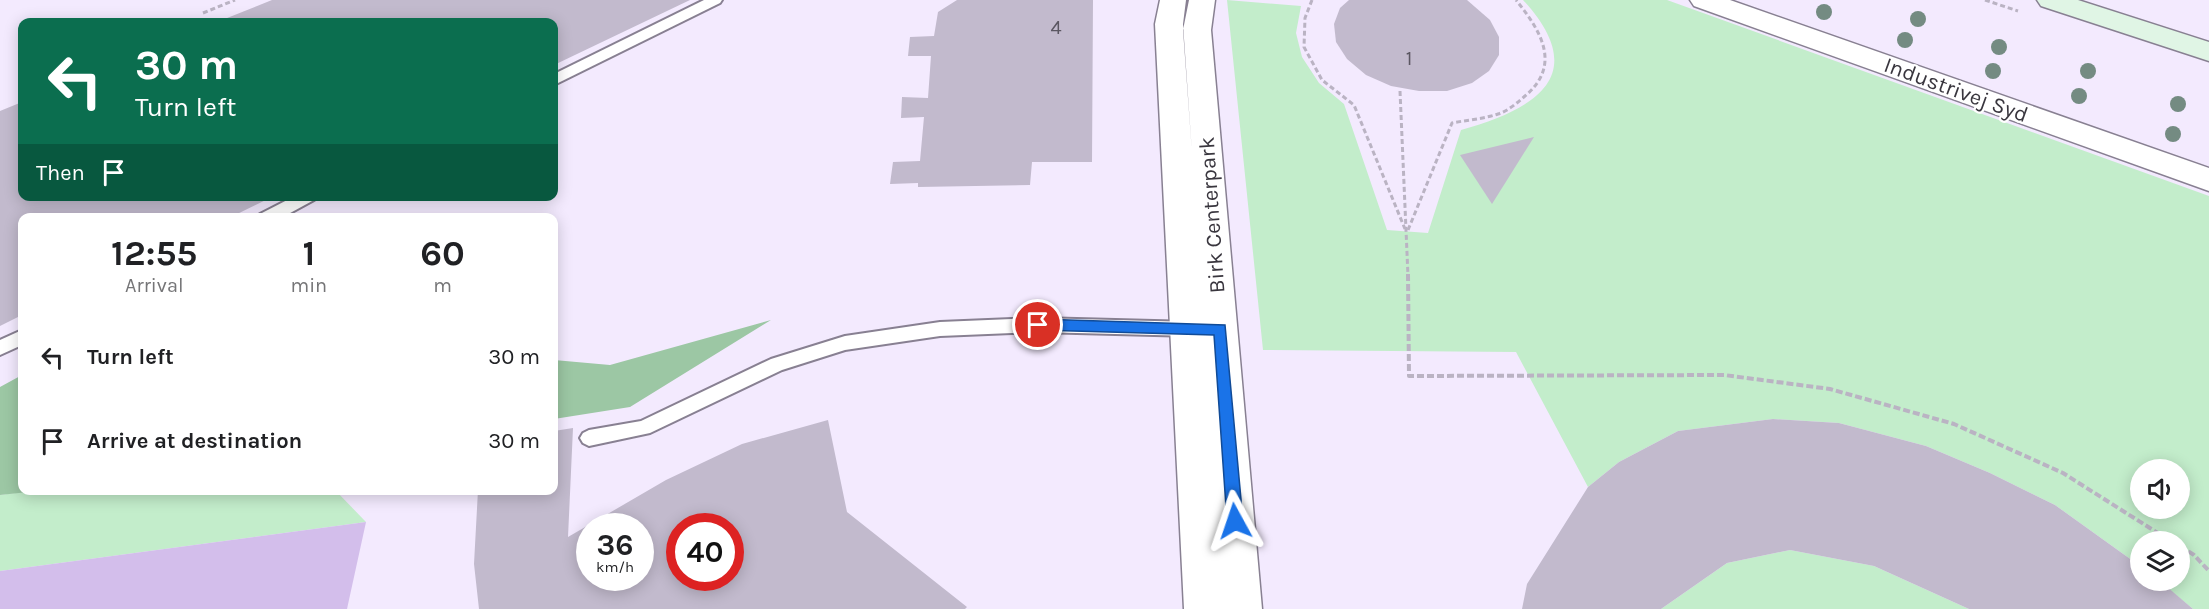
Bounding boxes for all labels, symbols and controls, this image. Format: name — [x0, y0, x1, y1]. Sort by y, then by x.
house number: 4 — [1050, 16, 1062, 39]
text: 30 m — [135, 40, 238, 90]
icon: left — [36, 42, 114, 120]
house number: 1 — [1406, 47, 1412, 70]
street label: Industrivej Syd — [1881, 52, 2031, 128]
text: Turn left — [135, 91, 236, 123]
street label: Birk Centerpark — [1194, 136, 1230, 294]
icon: arrive — [97, 156, 130, 189]
text: Then — [36, 160, 85, 186]
text: 12:55 — [111, 232, 197, 274]
text: 1 — [302, 232, 315, 274]
text: 60 — [420, 232, 465, 274]
text: Arrival — [125, 274, 184, 297]
text: min — [290, 274, 327, 297]
text: m — [433, 274, 452, 297]
pin — [1012, 299, 1063, 350]
icon: arrive — [1021, 308, 1054, 341]
icon: left — [36, 341, 69, 374]
text: Turn left — [87, 344, 174, 370]
text: 30 m — [488, 344, 540, 370]
icon: arrive — [36, 425, 69, 458]
text: Arrive at destination — [87, 428, 302, 454]
text: 30 m — [488, 428, 540, 454]
map controls — [2130, 459, 2190, 591]
button: sound — [2130, 459, 2190, 519]
position arrow — [1203, 489, 1267, 553]
speed limit sign: 40 — [666, 513, 744, 591]
text: 36 — [597, 527, 633, 563]
button: layers — [2130, 531, 2190, 591]
text: km/h — [596, 558, 634, 576]

